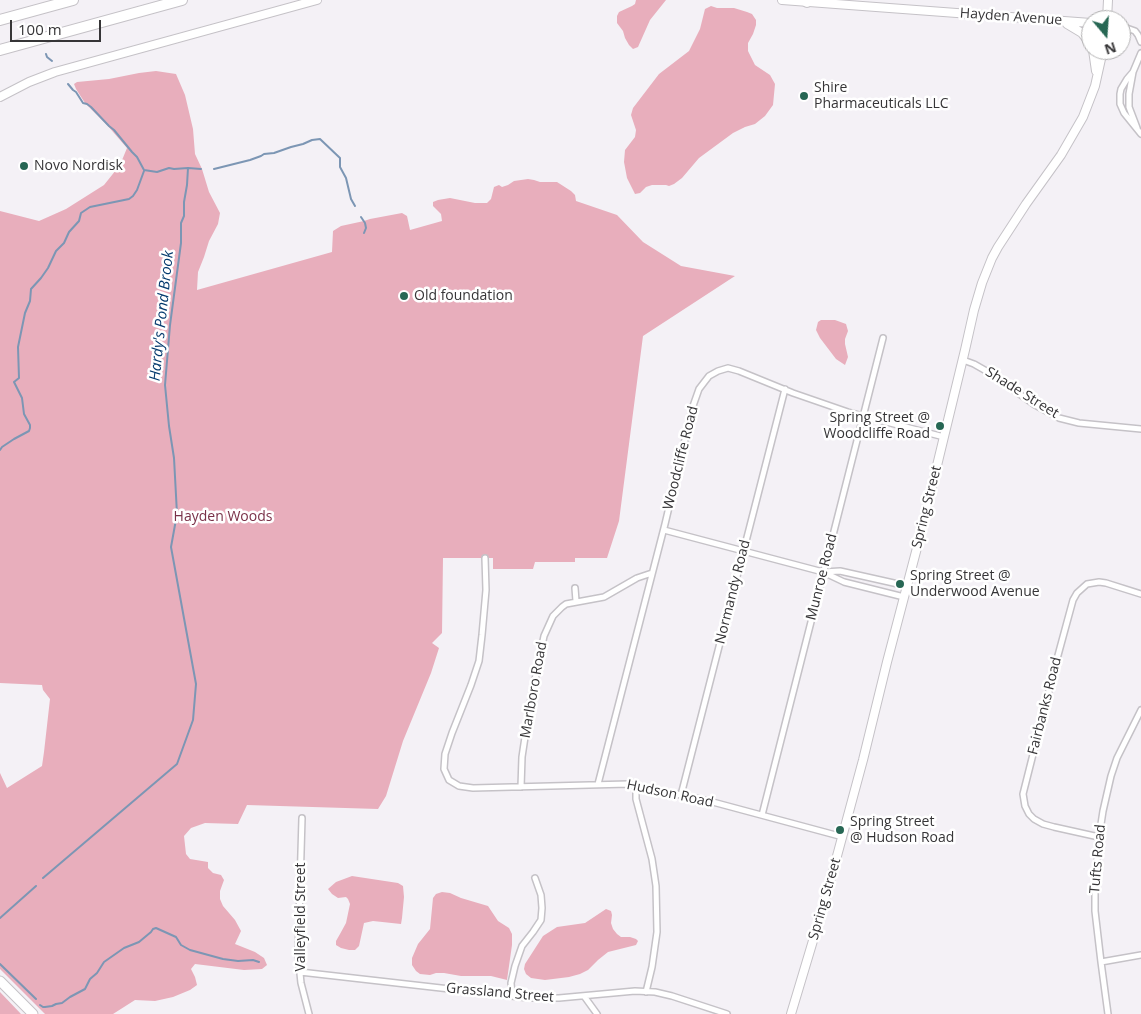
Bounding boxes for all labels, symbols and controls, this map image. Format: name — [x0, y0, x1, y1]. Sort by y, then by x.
street label: Hayden Avenue — [959, 5, 1063, 29]
scale bar — [12, 10, 104, 42]
north arrow — [1081, 10, 1131, 60]
text: 100 m — [18, 19, 62, 39]
text: N — [1102, 38, 1119, 60]
place label: Shire Pharmaceuticals LLC — [814, 80, 949, 112]
marker: Shire Pharmaceuticals LLC — [798, 90, 810, 102]
place label: Novo Nordisk — [34, 158, 123, 174]
marker: Novo Nordisk — [18, 160, 30, 172]
water label: Hardy's Pond Brook — [146, 250, 178, 382]
place label: Old foundation — [414, 288, 513, 304]
marker: Old foundation — [398, 290, 410, 302]
street label: Shade Street — [982, 364, 1062, 422]
street label: Woodcliffe Road — [660, 404, 702, 512]
place label: Spring Street @ Woodcliffe Road — [824, 410, 930, 442]
marker: Spring Street @ Woodcliffe Road — [934, 420, 946, 432]
street label: Spring Street — [909, 464, 945, 550]
park label: Hayden Woods — [174, 509, 272, 525]
street label: Munroe Road — [803, 532, 841, 622]
street label: Normandy Road — [712, 538, 754, 646]
place label: Spring Street @ Underwood Avenue — [910, 568, 1040, 600]
marker: Spring Street @ Underwood Avenue — [894, 578, 906, 590]
street label: Marlboro Road — [517, 640, 551, 740]
street label: Fairbanks Road — [1025, 655, 1065, 757]
street label: Hudson Road — [625, 777, 715, 811]
place label: Spring Street @ Hudson Road — [850, 814, 954, 846]
marker: Spring Street @ Hudson Road — [834, 824, 846, 836]
street label: Tufts Road — [1087, 824, 1109, 894]
street label: Spring Street — [805, 856, 845, 942]
street label: Valleyfield Street — [293, 862, 309, 972]
street label: Grassland Street — [445, 980, 555, 1006]

